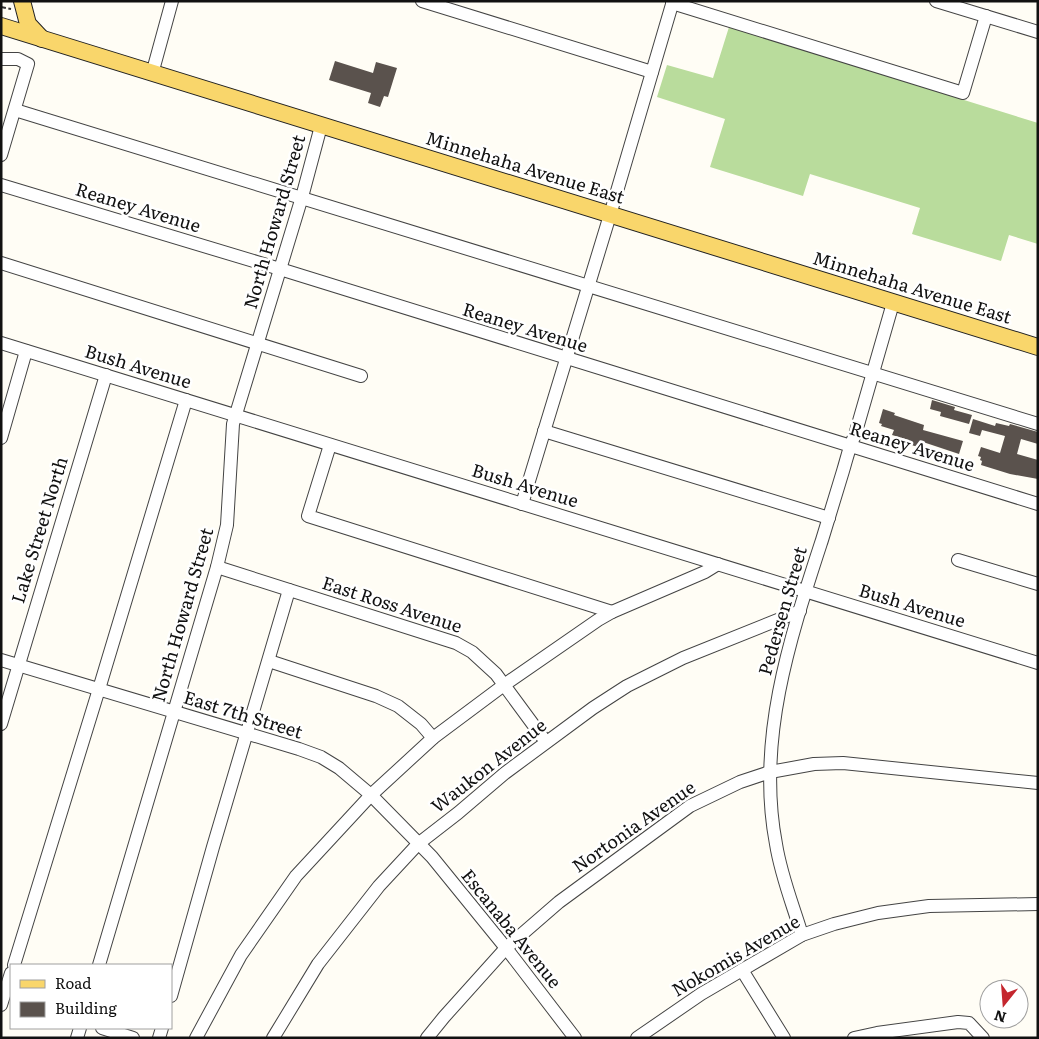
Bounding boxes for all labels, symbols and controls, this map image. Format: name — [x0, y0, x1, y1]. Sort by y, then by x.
street label: Minnehaha Avenue East — [423, 123, 629, 210]
street label: North Howard Street — [236, 130, 312, 312]
street label: Reaney Avenue — [73, 175, 204, 238]
street label: Minnehaha Avenue East — [810, 243, 1016, 330]
street label: Reaney Avenue — [460, 295, 591, 358]
street label: Bush Avenue — [82, 337, 195, 395]
street label: Reaney Avenue — [847, 414, 978, 477]
street label: Lake Street North — [3, 453, 74, 606]
street label: Bush Avenue — [469, 456, 582, 514]
street label: North Howard Street — [144, 523, 220, 705]
street label: Pedersen Street — [750, 542, 813, 678]
street label: East Ross Avenue — [319, 568, 466, 639]
street label: Bush Avenue — [856, 576, 969, 634]
street label: East 7th Street — [181, 683, 307, 745]
street label: Waukon Avenue — [425, 711, 552, 819]
street label: Nortonia Avenue — [566, 773, 700, 878]
street label: Escanaba Avenue — [456, 863, 569, 994]
street label: Nokomis Avenue — [666, 907, 804, 1002]
legend — [10, 964, 172, 1029]
text: Road — [55, 971, 91, 994]
north arrow — [979, 979, 1029, 1029]
text: Building — [55, 996, 117, 1019]
text: N — [991, 1006, 1008, 1029]

